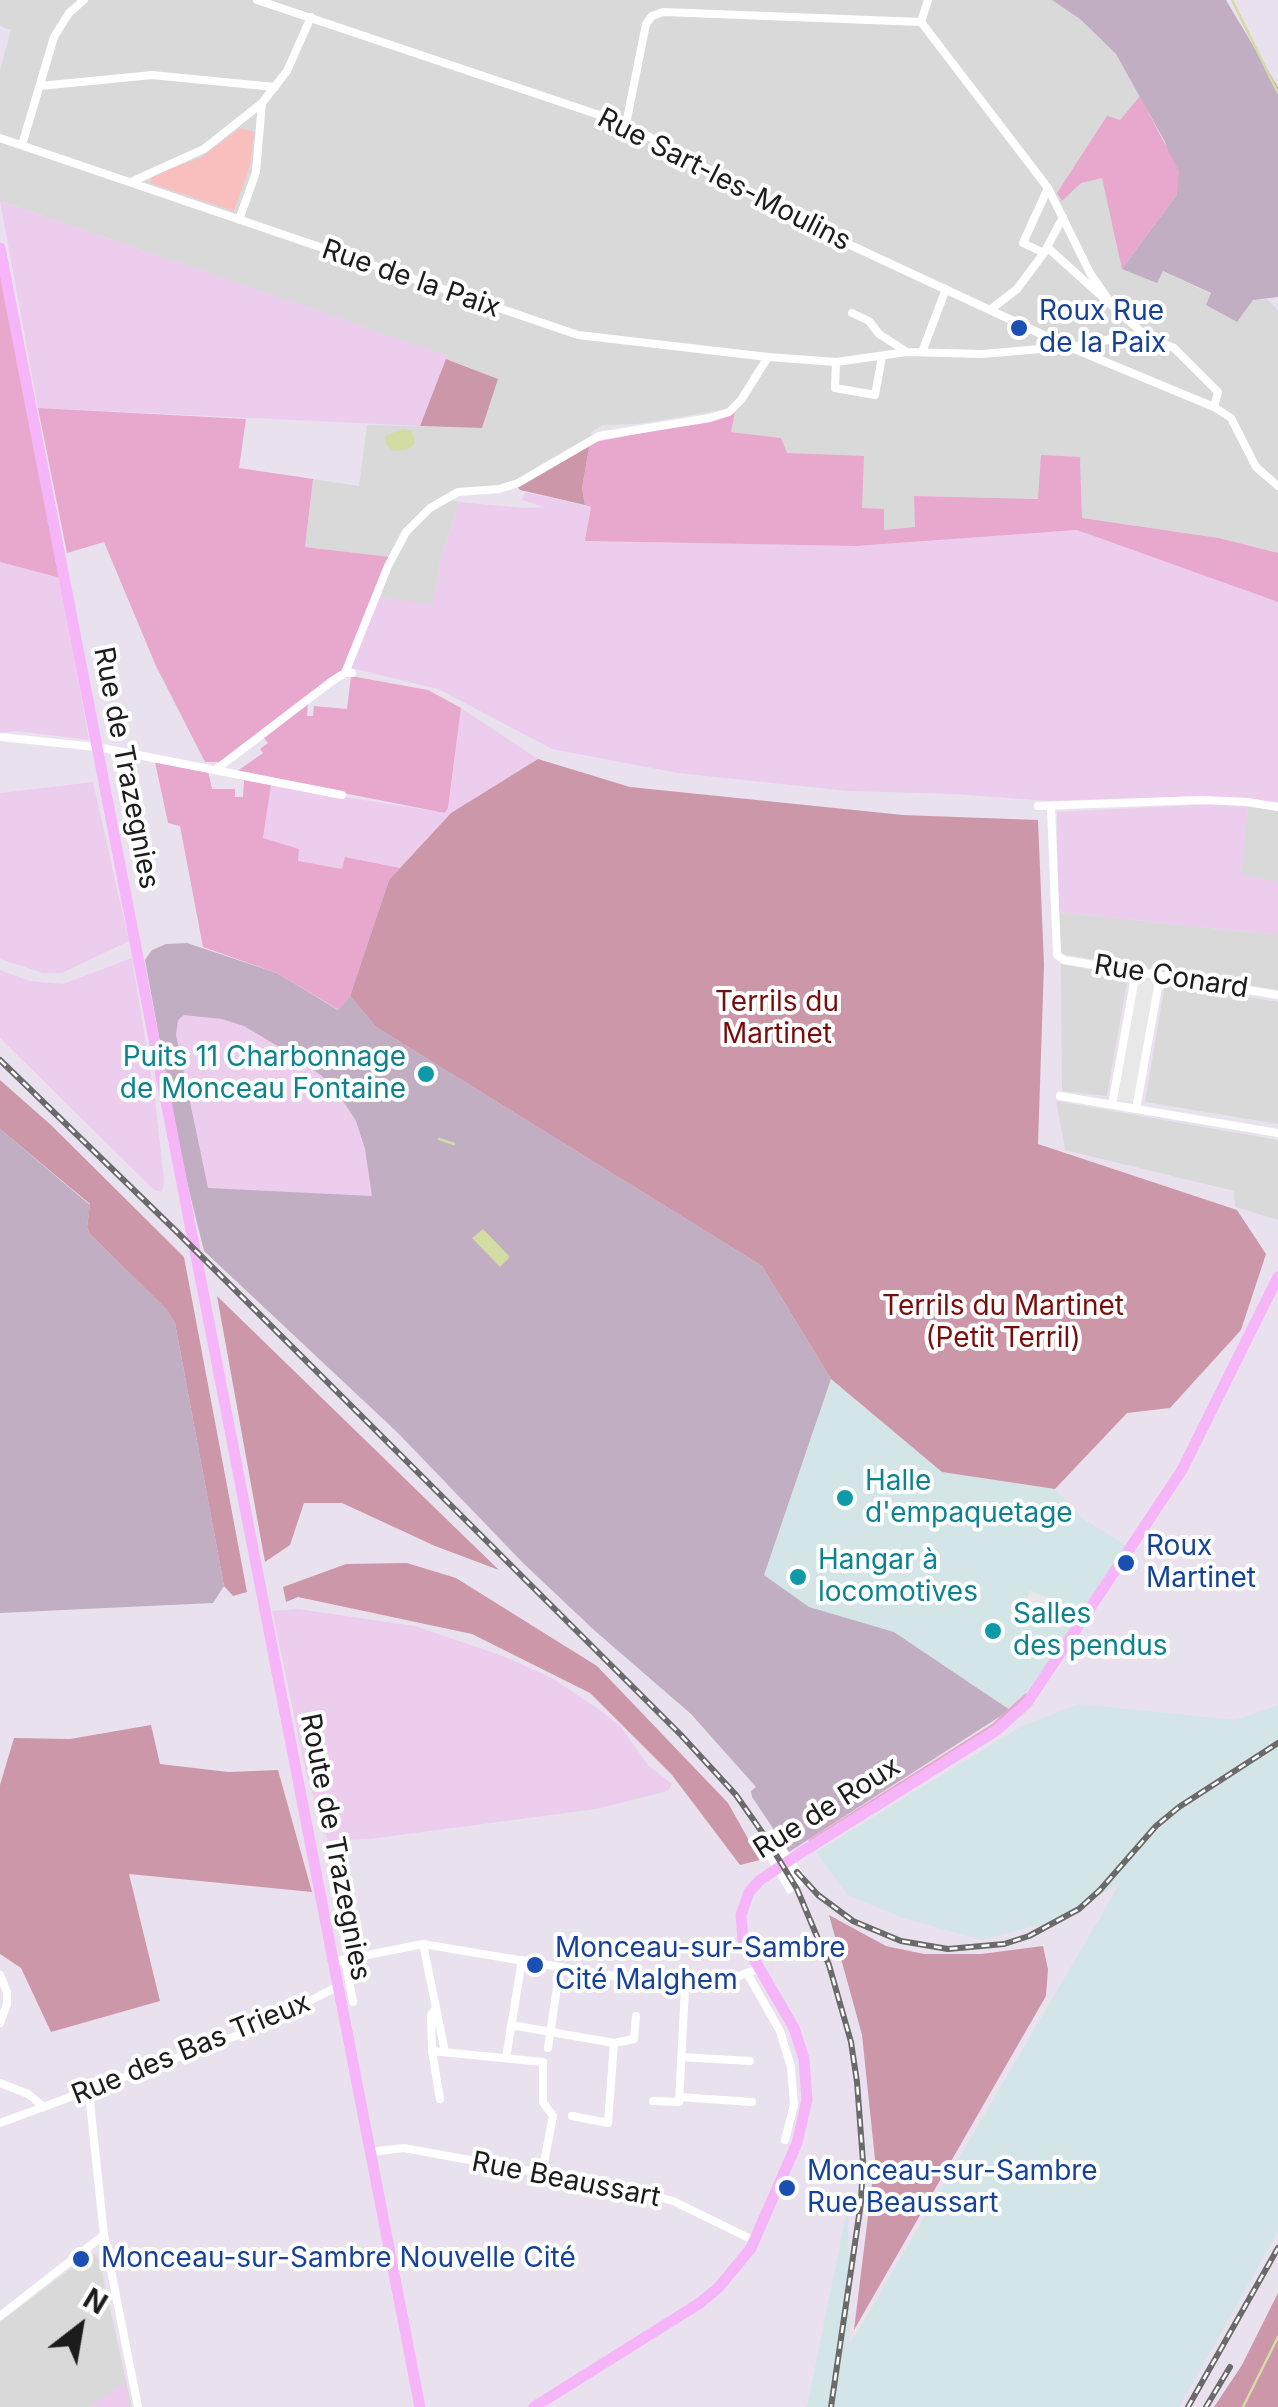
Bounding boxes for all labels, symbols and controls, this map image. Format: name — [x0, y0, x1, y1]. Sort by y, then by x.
street label: Rue Sart-les-Moulins — [592, 102, 856, 258]
street label: Rue de la Paix — [318, 233, 504, 325]
place label: Roux Rue de la Paix — [1039, 295, 1166, 361]
marker: Roux Rue de la Paix — [1008, 317, 1030, 339]
street label: Rue de Trazegnies — [86, 644, 166, 892]
street label: Rue Conard — [1092, 948, 1250, 1006]
park label: Terrils du Martinet — [715, 986, 839, 1052]
place label: Puits 11 Charbonnage de Monceau Fontaine — [120, 1041, 406, 1107]
marker: Puits 11 Charbonnage de Monceau Fontaine — [415, 1063, 437, 1085]
park label: Terrils du Martinet (Petit Terril) — [882, 1290, 1124, 1356]
place label: Halle d'empaquetage — [865, 1465, 1073, 1531]
marker: Halle d'empaquetage — [834, 1487, 856, 1509]
place label: Roux Martinet — [1146, 1530, 1256, 1596]
place label: Hangar à locomotives — [818, 1544, 978, 1610]
marker: Roux Martinet — [1115, 1552, 1137, 1574]
marker: Hangar à locomotives — [787, 1566, 809, 1588]
place label: Salles des pendus — [1013, 1598, 1168, 1664]
marker: Salles des pendus — [982, 1620, 1004, 1642]
street label: Route de Trazegnies — [293, 1711, 377, 1983]
street label: Rue de Roux — [748, 1750, 906, 1866]
place label: Monceau-sur-Sambre Cité Malghem — [555, 1932, 846, 1998]
marker: Monceau-sur-Sambre Cité Malghem — [524, 1954, 546, 1976]
street label: Rue des Bas Trieux — [67, 1986, 315, 2112]
street label: Rue Beaussart — [469, 2145, 663, 2215]
place label: Monceau-sur-Sambre Rue Beaussart — [807, 2155, 1098, 2221]
marker: Monceau-sur-Sambre Rue Beaussart — [776, 2177, 798, 2199]
place label: Monceau-sur-Sambre Nouvelle Cité — [101, 2242, 576, 2276]
marker: Monceau-sur-Sambre Nouvelle Cité — [70, 2248, 92, 2270]
north arrow — [30, 2277, 130, 2377]
text: N — [78, 2281, 113, 2321]

